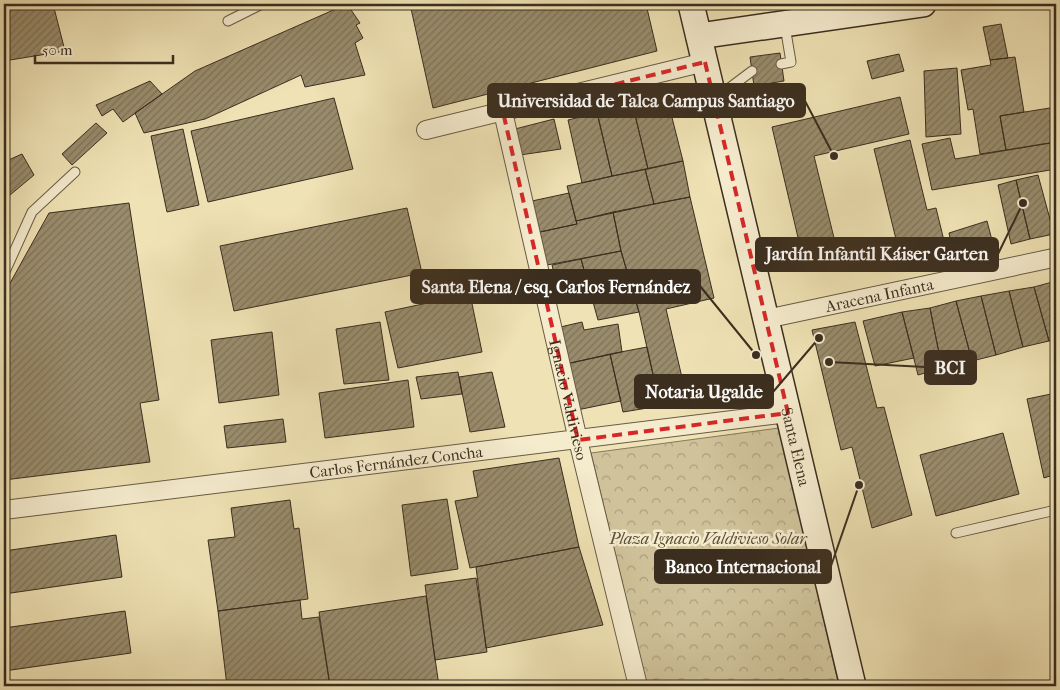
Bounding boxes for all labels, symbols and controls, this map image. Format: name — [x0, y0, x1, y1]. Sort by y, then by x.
scale bar — [35, 32, 172, 64]
text: 50 m — [42, 41, 73, 59]
callout: Universidad de Talca Campus Santiago — [488, 84, 805, 117]
text: Universidad de Talca Campus Santiago — [496, 91, 795, 112]
callout: Jardín Infantil Káiser Garten — [756, 238, 998, 271]
text: Jardín Infantil Káiser Garten — [764, 244, 989, 265]
callout: Santa Elena / esq. Carlos Fernández — [411, 270, 700, 303]
street label: Aracena Infanta — [823, 274, 936, 316]
text: Santa Elena / esq. Carlos Fernández — [422, 277, 690, 298]
street label: Ignacio Valdivieso — [546, 337, 592, 462]
callout: BCI — [925, 351, 976, 384]
text: BCI — [935, 358, 965, 379]
callout: Notaria Ugalde — [635, 375, 773, 408]
text: Notaria Ugalde — [645, 382, 763, 403]
street label: Santa Elena — [778, 406, 815, 488]
street label: Carlos Fernández Concha — [308, 441, 484, 482]
park label: Plaza Ignacio Valdivieso Solar — [608, 529, 808, 548]
callout: Banco Internacional — [655, 550, 831, 583]
text: Banco Internacional — [665, 557, 822, 578]

